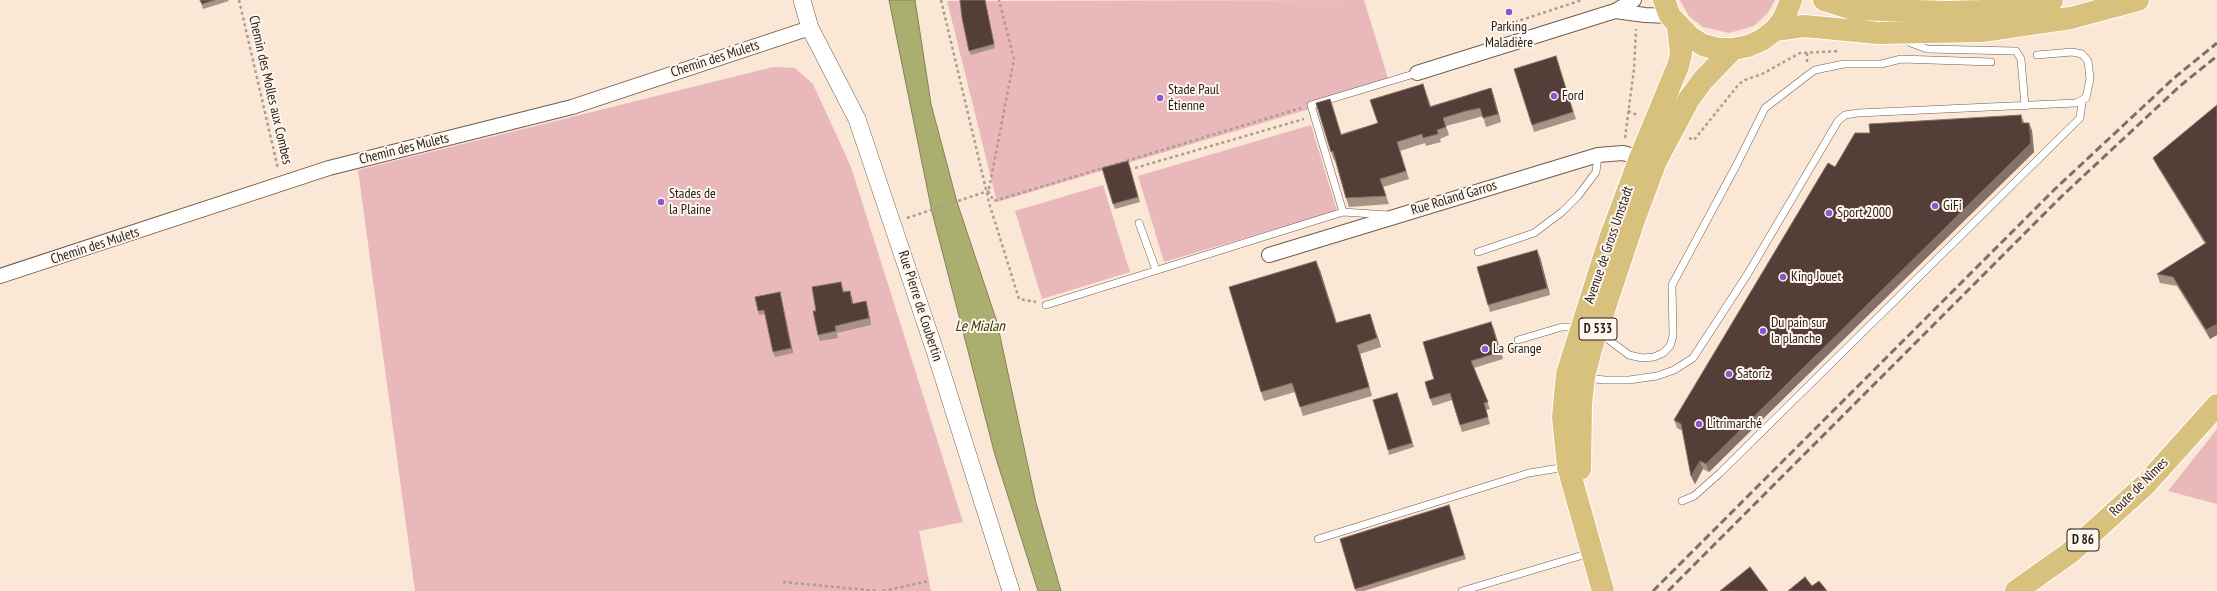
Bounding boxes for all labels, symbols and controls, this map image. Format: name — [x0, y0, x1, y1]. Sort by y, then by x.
marker: Parking Maladière — [1504, 7, 1514, 17]
street label: Chemin des Molles aux Combes — [245, 14, 295, 166]
place label: Parking Maladière — [1485, 19, 1533, 52]
street label: Chemin des Mulets — [669, 37, 761, 81]
place label: Stade Paul Étienne — [1168, 82, 1219, 114]
place label: Ford — [1562, 88, 1584, 104]
marker: Ford — [1549, 91, 1559, 101]
marker: Stade Paul Étienne — [1155, 93, 1165, 103]
street label: Chemin des Mulets — [357, 130, 451, 168]
street label: Rue Roland Garros — [1409, 177, 1499, 219]
street label: Avenue de Gross Umstadt — [1581, 184, 1637, 306]
place label: Stades de la Plaine — [669, 186, 716, 218]
marker: Stades de la Plaine — [656, 197, 666, 207]
place label: GiFi — [1943, 198, 1962, 214]
marker: GiFi — [1930, 201, 1940, 211]
place label: Sport 2000 — [1837, 205, 1891, 221]
marker: Sport 2000 — [1824, 208, 1834, 218]
street label: Chemin des Mulets — [49, 224, 141, 268]
street label: Rue Pierre de Coubertin — [894, 249, 946, 363]
place label: King Jouet — [1791, 269, 1841, 285]
marker: King Jouet — [1778, 272, 1788, 282]
place label: Du pain sur la planche — [1771, 315, 1826, 348]
water label: Le Mialan — [955, 318, 1005, 336]
road number: D 533 — [1579, 318, 1617, 340]
marker: Du pain sur la planche — [1758, 326, 1768, 336]
place label: La Grange — [1493, 341, 1541, 357]
marker: La Grange — [1480, 344, 1490, 354]
place label: Satoriz — [1737, 366, 1770, 382]
marker: Satoriz — [1724, 369, 1734, 379]
place label: Litrimarché — [1707, 416, 1762, 432]
marker: Litrimarché — [1694, 419, 1704, 429]
street label: Route de Nîmes — [2106, 454, 2172, 520]
road number: D 86 — [2067, 529, 2099, 551]

